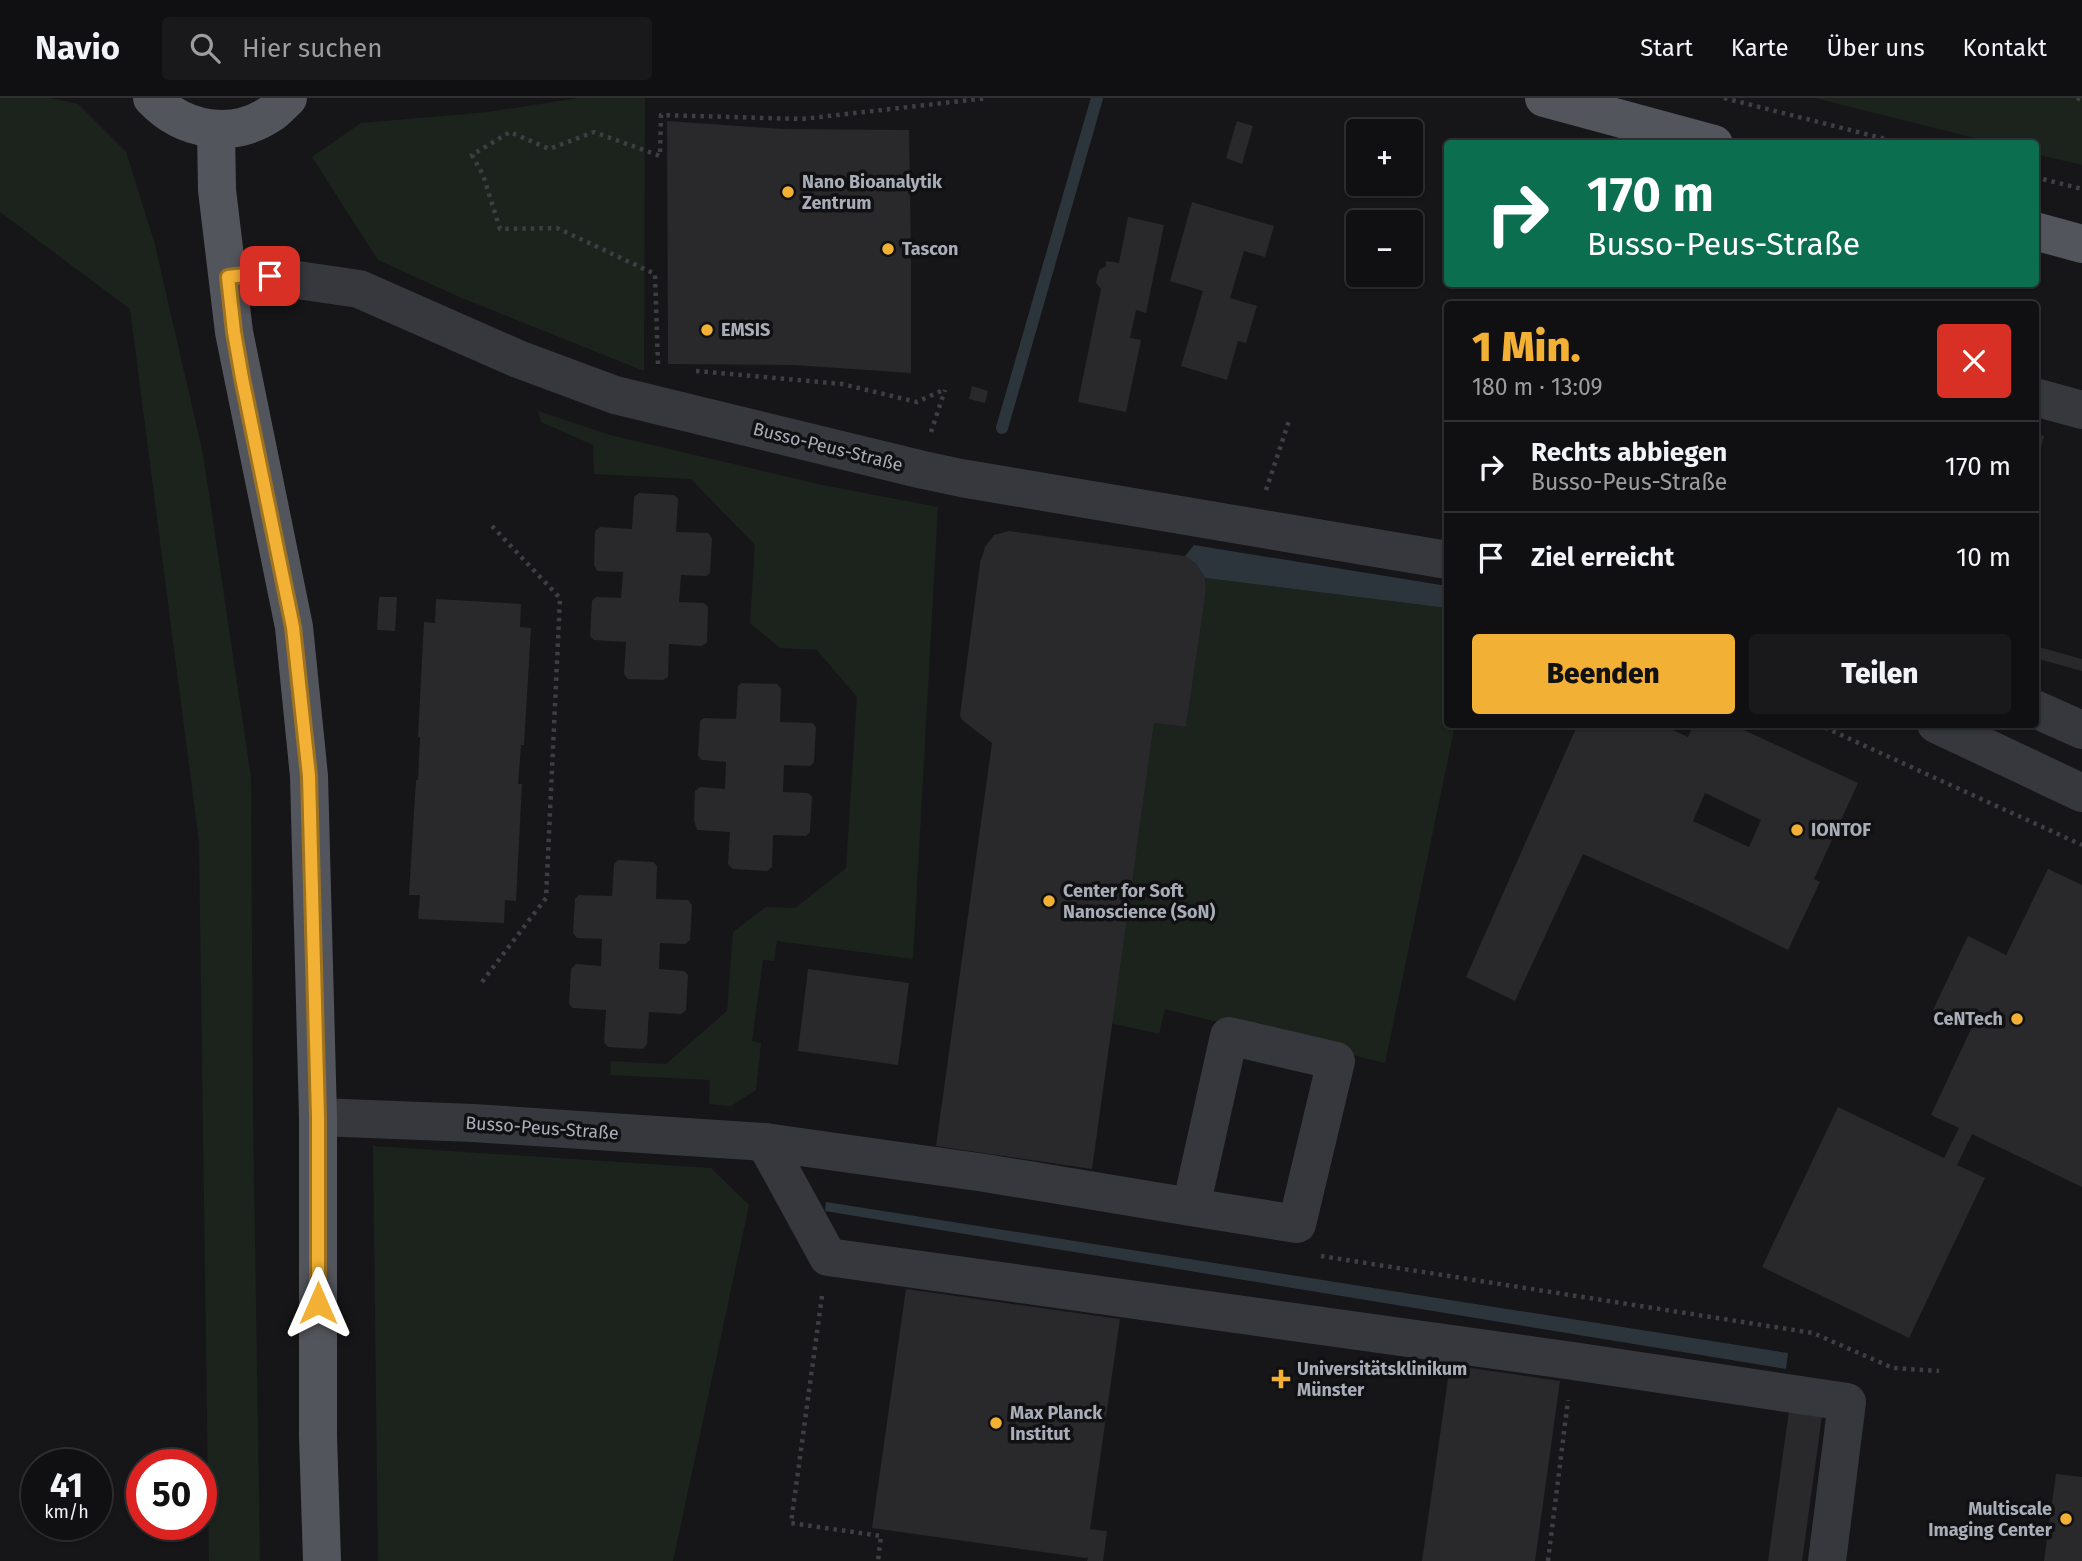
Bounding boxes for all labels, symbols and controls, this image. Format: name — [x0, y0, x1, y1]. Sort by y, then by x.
search box — [162, 17, 652, 80]
text: Navio — [35, 28, 120, 68]
icon: search — [186, 29, 224, 67]
text: Hier suchen — [242, 33, 382, 64]
text: Start — [1640, 34, 1693, 62]
text: Karte — [1731, 34, 1789, 62]
text: Über uns — [1827, 34, 1925, 62]
text: Kontakt — [1963, 34, 2047, 62]
map controls — [1346, 119, 1423, 287]
button: + — [1346, 119, 1423, 196]
text: 170 m — [1587, 165, 1714, 224]
icon: right — [1472, 168, 1563, 259]
place label: Nano Bioanalytik Zentrum — [802, 171, 943, 214]
marker: Nano Bioanalytik Zentrum — [780, 184, 796, 200]
button: − — [1346, 210, 1423, 287]
text: Busso-Peus-Straße — [1587, 225, 1860, 263]
place label: Tascon — [902, 238, 958, 260]
marker: Tascon — [880, 241, 896, 257]
pin — [240, 246, 300, 306]
icon: arrive — [251, 257, 289, 295]
place label: EMSIS — [721, 319, 770, 341]
marker: EMSIS — [699, 322, 715, 338]
text: 1 Min. — [1472, 322, 1581, 372]
button: close — [1937, 324, 2011, 398]
text: 180 m · 13:09 — [1472, 373, 1603, 401]
street label: Busso-Peus-Straße — [751, 418, 905, 476]
text: Rechts abbiegen — [1531, 437, 1727, 468]
icon: right — [1472, 448, 1510, 486]
text: 170 m — [1945, 451, 2011, 482]
text: Busso-Peus-Straße — [1531, 468, 1727, 496]
icon: arrive — [1472, 539, 1510, 577]
text: Ziel erreicht — [1531, 542, 1674, 573]
text: 10 m — [1956, 542, 2011, 573]
button: Beenden — [1472, 634, 1735, 714]
button: Teilen — [1749, 634, 2011, 714]
place label: IONTOF — [1811, 819, 1871, 841]
marker: IONTOF — [1789, 822, 1805, 838]
place label: Center for Soft Nanoscience (SoN) — [1063, 880, 1215, 923]
marker: Center for Soft Nanoscience (SoN) — [1041, 893, 1057, 909]
place label: CeNTech — [1933, 1008, 2003, 1030]
marker: CeNTech — [2009, 1011, 2025, 1027]
street label: Busso-Peus-Straße — [465, 1112, 619, 1144]
position arrow — [281, 1266, 355, 1340]
place label: Universitätsklinikum Münster — [1297, 1358, 1467, 1401]
marker: Universitätsklinikum Münster — [1271, 1369, 1291, 1389]
place label: Max Planck Institut — [1010, 1402, 1103, 1445]
marker: Max Planck Institut — [988, 1415, 1004, 1431]
speed limit sign: 50 — [126, 1449, 217, 1540]
text: 41 — [50, 1464, 83, 1506]
place label: Multiscale Imaging Center — [1928, 1498, 2053, 1541]
text: km/h — [44, 1501, 89, 1523]
marker: Multiscale Imaging Center — [2058, 1511, 2074, 1527]

